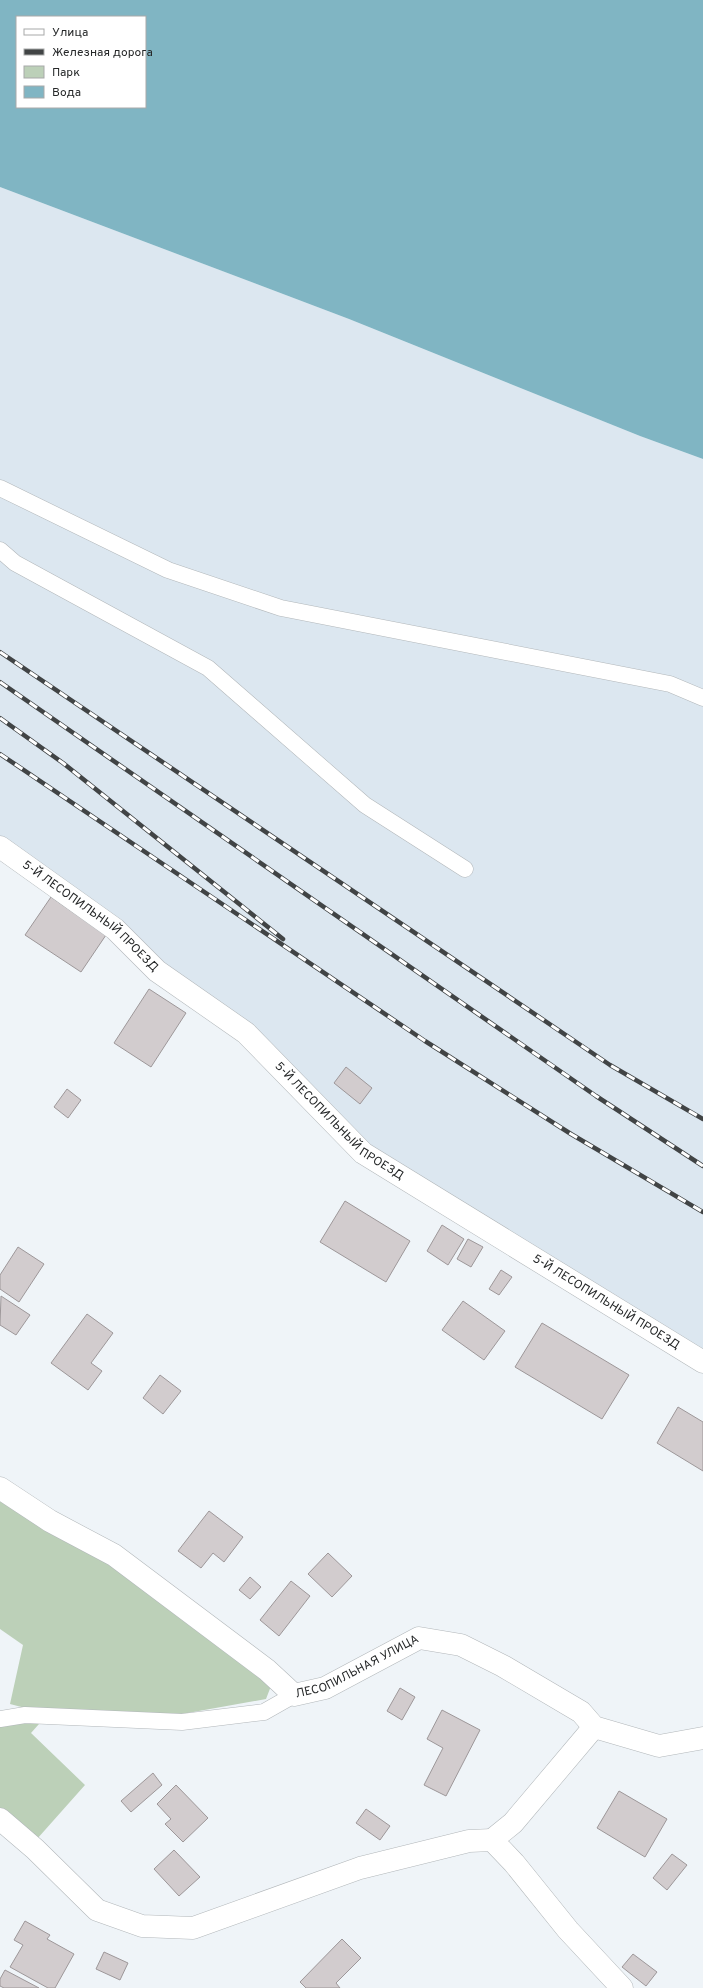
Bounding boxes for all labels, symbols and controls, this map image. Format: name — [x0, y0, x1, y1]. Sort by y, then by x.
legend — [16, 16, 146, 108]
text: Улица — [52, 25, 88, 41]
text: Железная дорога — [52, 45, 153, 61]
text: Парк — [52, 65, 80, 81]
text: Вода — [52, 85, 81, 101]
street label: 5-Й ЛЕСОПИЛЬНЫЙ ПРОЕЗД — [19, 857, 161, 975]
street label: 5-Й ЛЕСОПИЛЬНЫЙ ПРОЕЗД — [271, 1059, 407, 1184]
street label: 5-Й ЛЕСОПИЛЬНЫЙ ПРОЕЗД — [529, 1251, 683, 1354]
street label: ЛЕСОПИЛЬНАЯ УЛИЦА — [294, 1631, 422, 1702]

